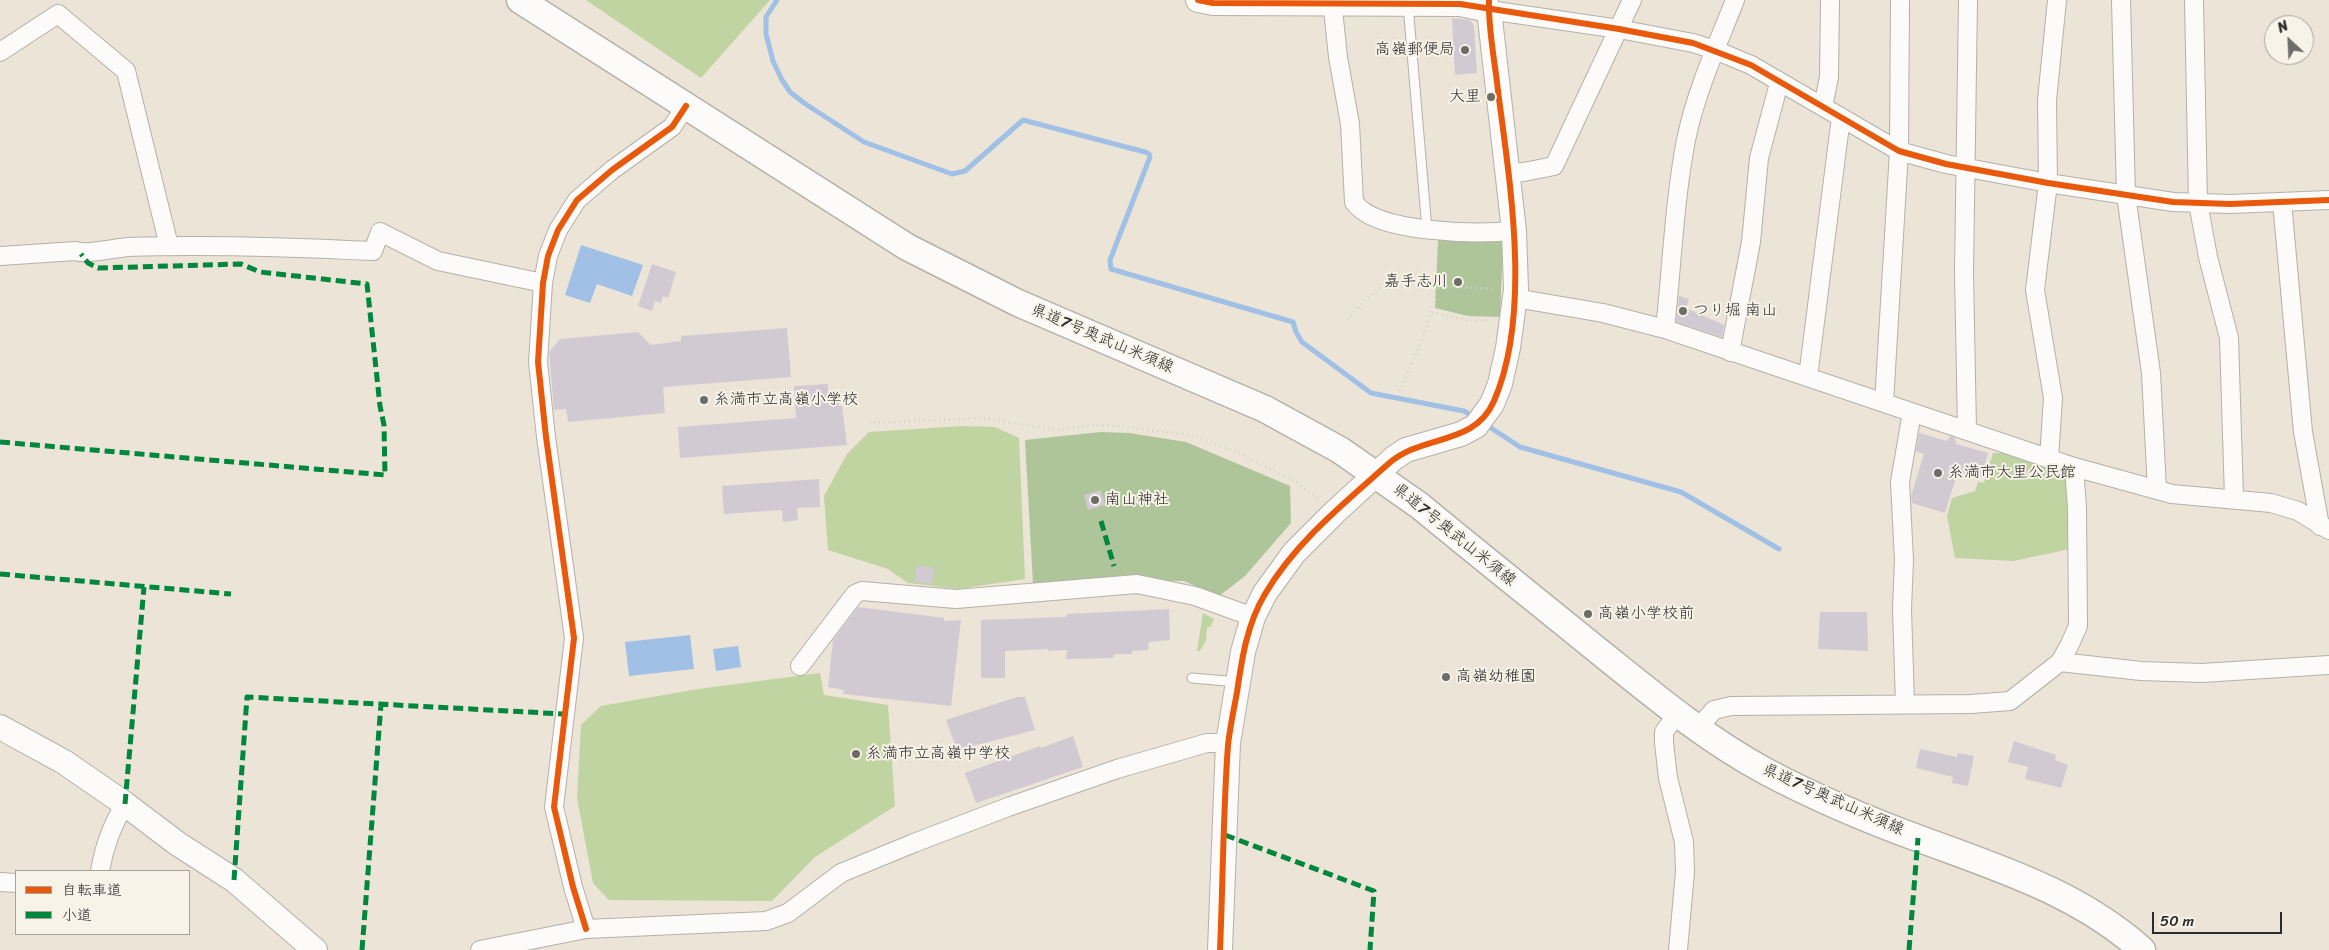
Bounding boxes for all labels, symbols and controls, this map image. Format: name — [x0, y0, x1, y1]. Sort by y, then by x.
text: N — [2273, 13, 2293, 40]
north arrow — [2264, 15, 2314, 65]
place label: 高嶺郵便局 — [1375, 40, 1455, 60]
marker: 高嶺郵便局 — [1459, 44, 1471, 56]
place label: 大里 — [1449, 87, 1481, 107]
marker: 大里 — [1485, 91, 1497, 103]
place label: 嘉手志川 — [1384, 272, 1448, 292]
marker: 嘉手志川 — [1452, 276, 1464, 288]
street label: 県道7号奥武山米須線 — [1028, 300, 1176, 378]
place label: つり堀 南山 — [1693, 301, 1777, 321]
marker: つり堀 南山 — [1677, 305, 1689, 317]
place label: 糸満市立高嶺小学校 — [714, 390, 858, 410]
marker: 糸満市立高嶺小学校 — [698, 394, 710, 406]
place label: 糸満市大里公民館 — [1948, 463, 2076, 483]
marker: 糸満市大里公民館 — [1932, 467, 1944, 479]
street label: 県道7号奥武山米須線 — [1388, 479, 1520, 591]
place label: 南山神社 — [1105, 490, 1169, 510]
marker: 南山神社 — [1089, 494, 1101, 506]
place label: 高嶺小学校前 — [1598, 604, 1694, 624]
marker: 高嶺小学校前 — [1582, 608, 1594, 620]
place label: 高嶺幼稚園 — [1456, 667, 1536, 687]
marker: 高嶺幼稚園 — [1440, 671, 1452, 683]
place label: 糸満市立高嶺中学校 — [866, 744, 1010, 764]
marker: 糸満市立高嶺中学校 — [850, 748, 862, 760]
street label: 県道7号奥武山米須線 — [1759, 760, 1907, 840]
legend — [15, 870, 190, 935]
text: 自転車道 — [62, 877, 122, 903]
text: 小道 — [62, 902, 92, 928]
scale bar — [2154, 902, 2284, 934]
text: 50 m — [2160, 908, 2194, 934]

